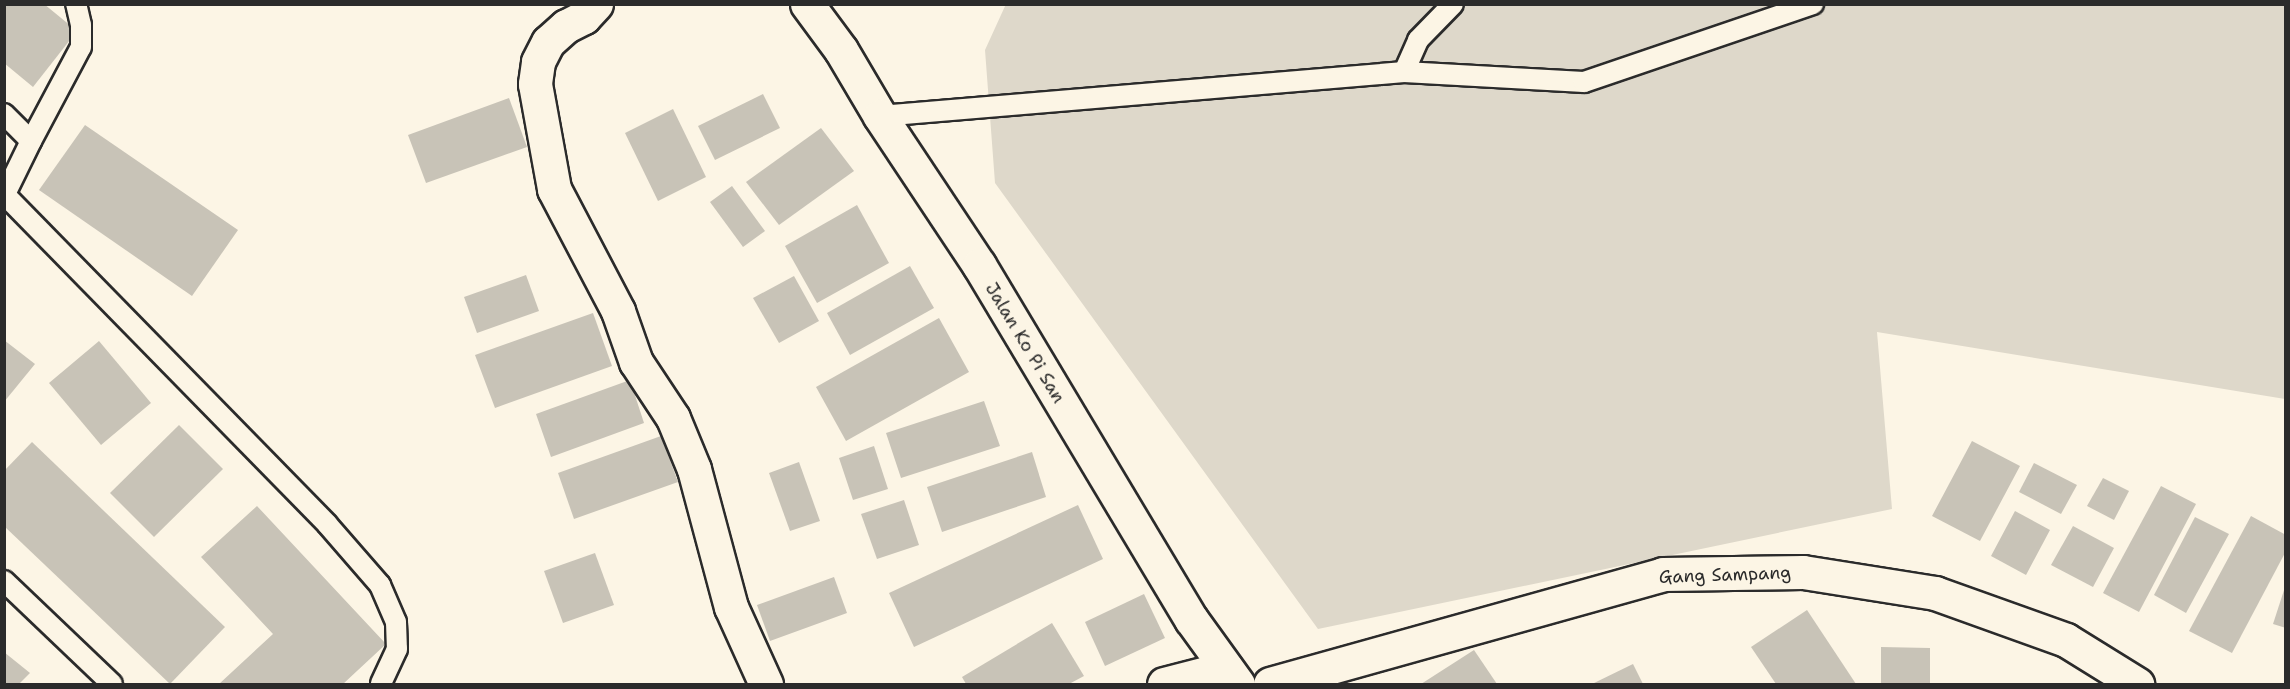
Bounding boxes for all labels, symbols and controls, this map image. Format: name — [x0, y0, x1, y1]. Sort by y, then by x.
street label: Jalan Ko Pi San — [980, 279, 1070, 407]
street label: Gang Sampang — [1658, 562, 1792, 588]

